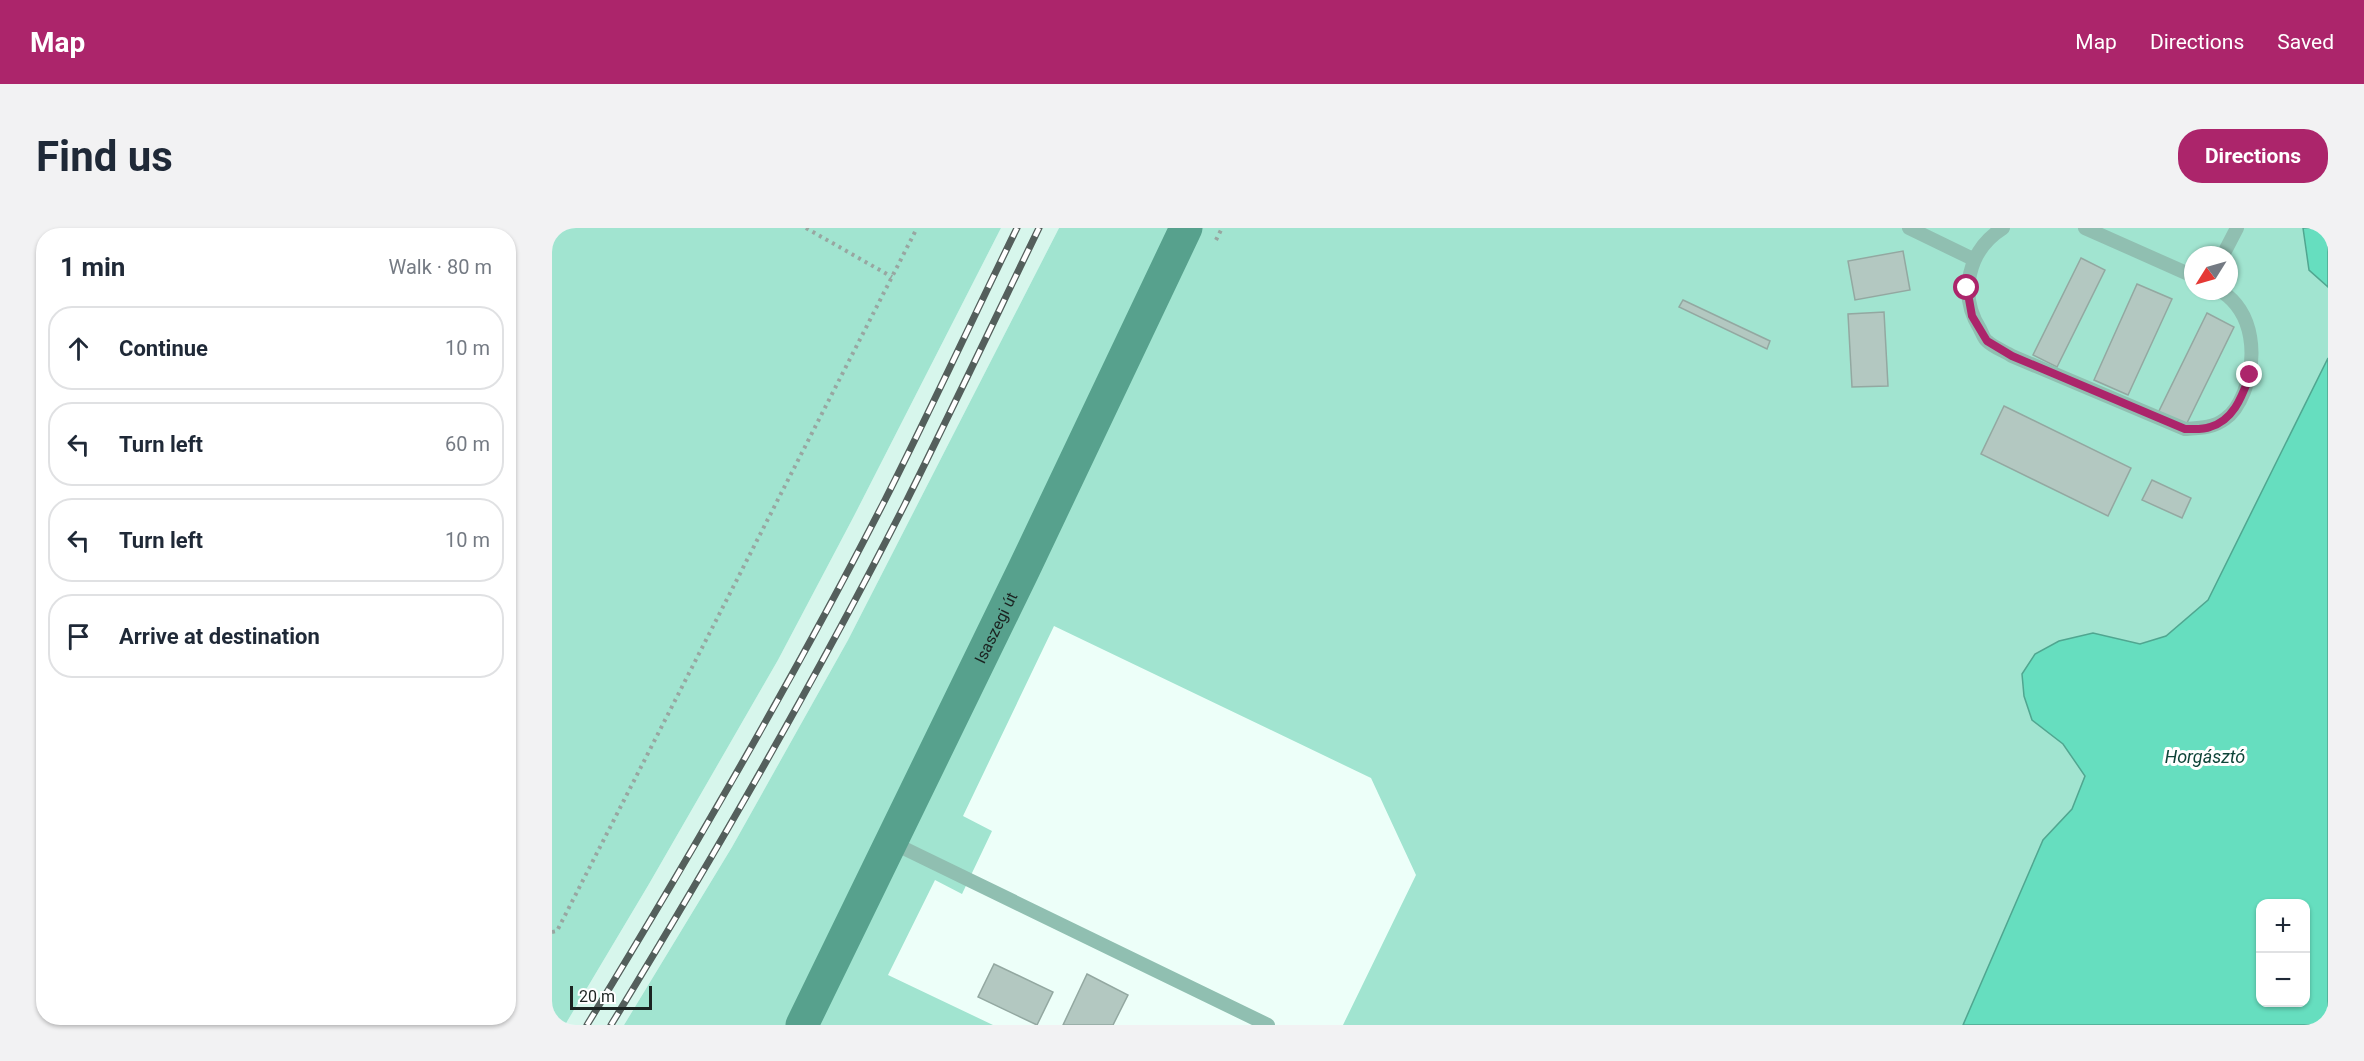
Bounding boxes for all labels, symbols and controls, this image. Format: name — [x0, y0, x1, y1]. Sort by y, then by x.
text: Map — [30, 26, 85, 59]
text: Map — [2075, 30, 2117, 54]
text: Directions — [2150, 30, 2244, 54]
text: Saved — [2277, 30, 2334, 54]
button: Directions — [2178, 129, 2328, 183]
text: Find us — [36, 132, 173, 181]
north arrow — [2184, 246, 2238, 300]
text: 1 min — [60, 252, 125, 282]
text: Walk · 80 m — [389, 255, 492, 279]
route start — [1953, 274, 1979, 300]
icon: ahead — [62, 332, 95, 365]
text: Continue — [119, 336, 208, 361]
text: 10 m — [445, 336, 490, 360]
route end — [2236, 361, 2262, 387]
icon: left — [62, 428, 95, 461]
text: Turn left — [119, 432, 203, 457]
text: 60 m — [445, 432, 490, 456]
icon: left — [62, 524, 95, 557]
text: Turn left — [119, 528, 203, 553]
text: 10 m — [445, 528, 490, 552]
street label: Isaszegi út — [970, 589, 1021, 666]
icon: arrive — [62, 620, 95, 653]
text: Arrive at destination — [119, 624, 320, 649]
water label: Horgásztó — [2165, 746, 2245, 767]
map controls — [2256, 899, 2310, 1007]
button: + — [2256, 899, 2310, 953]
button: − — [2256, 953, 2310, 1007]
scale bar — [570, 983, 652, 1010]
text: 20 m — [579, 987, 615, 1006]

